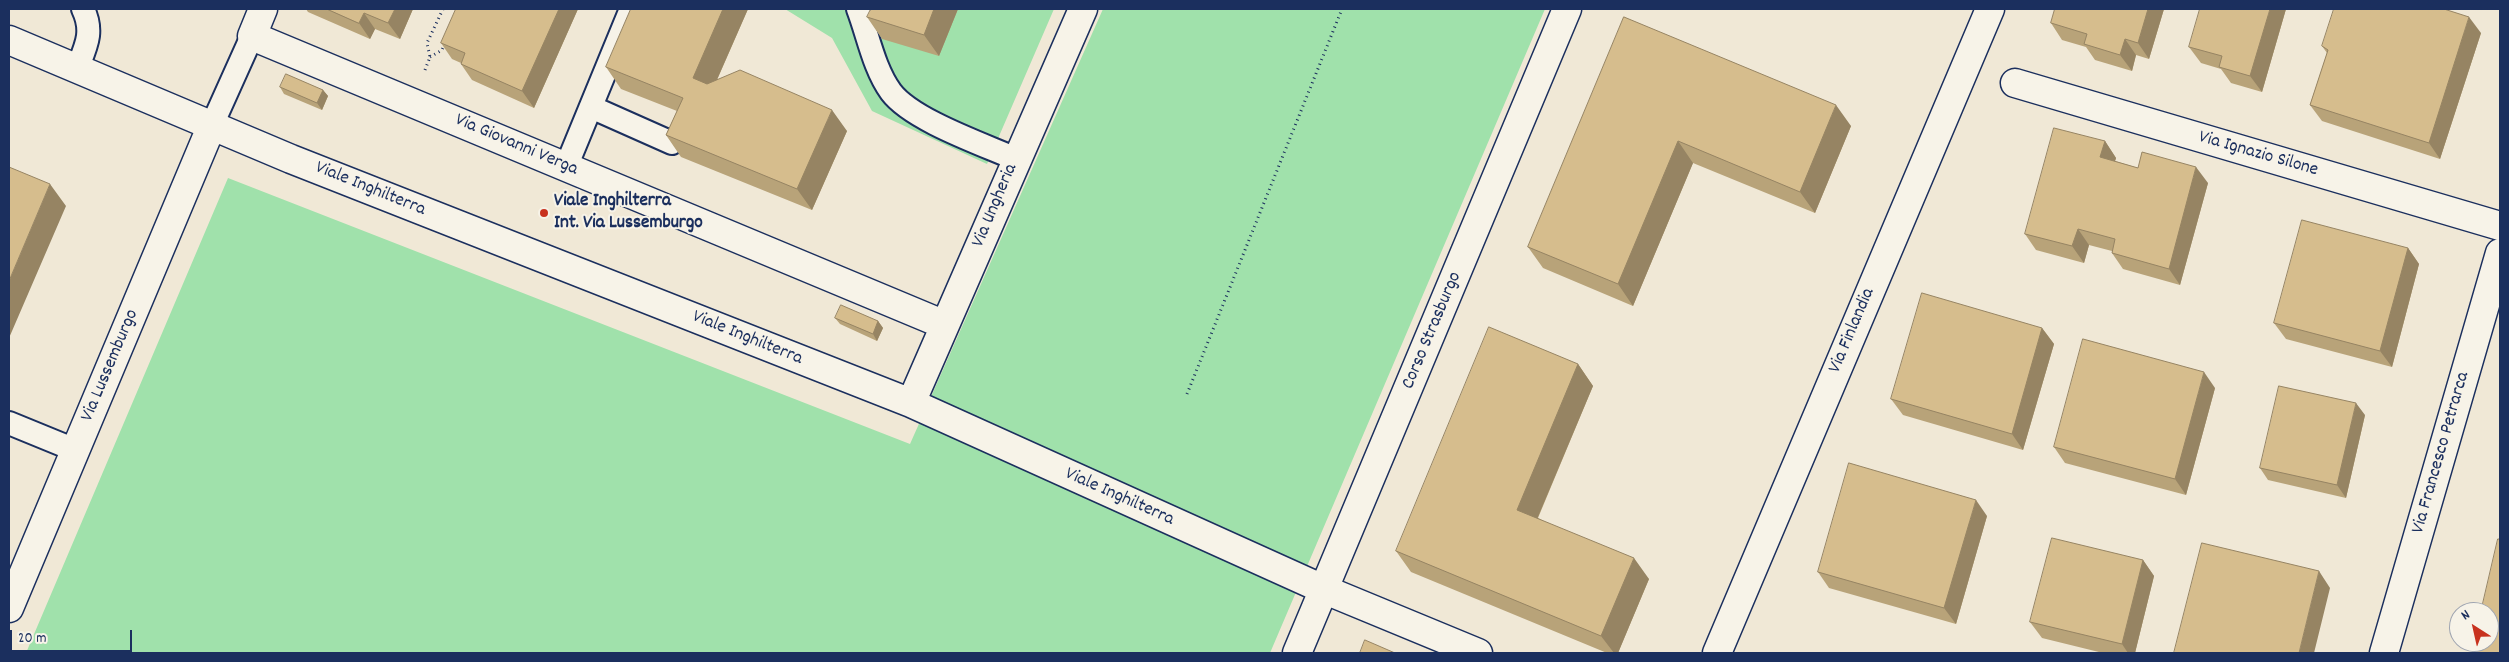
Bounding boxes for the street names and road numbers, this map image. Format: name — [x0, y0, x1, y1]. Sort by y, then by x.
street label: Via Giovanni Verga — [451, 110, 581, 182]
street label: Via Ignazio Silone — [2196, 127, 2320, 183]
street label: Viale Inghilterra — [312, 158, 428, 222]
street label: Via Ungheria — [968, 161, 1024, 251]
street label: Corso Strasburgo — [1398, 269, 1468, 393]
street label: Via Finlandia — [1825, 285, 1881, 377]
street label: Via Lussemburgo — [77, 307, 145, 425]
street label: Viale Inghilterra — [689, 307, 805, 371]
street label: Via Francesco Petrarca — [2408, 370, 2476, 536]
street label: Viale Inghilterra — [1061, 464, 1177, 532]

